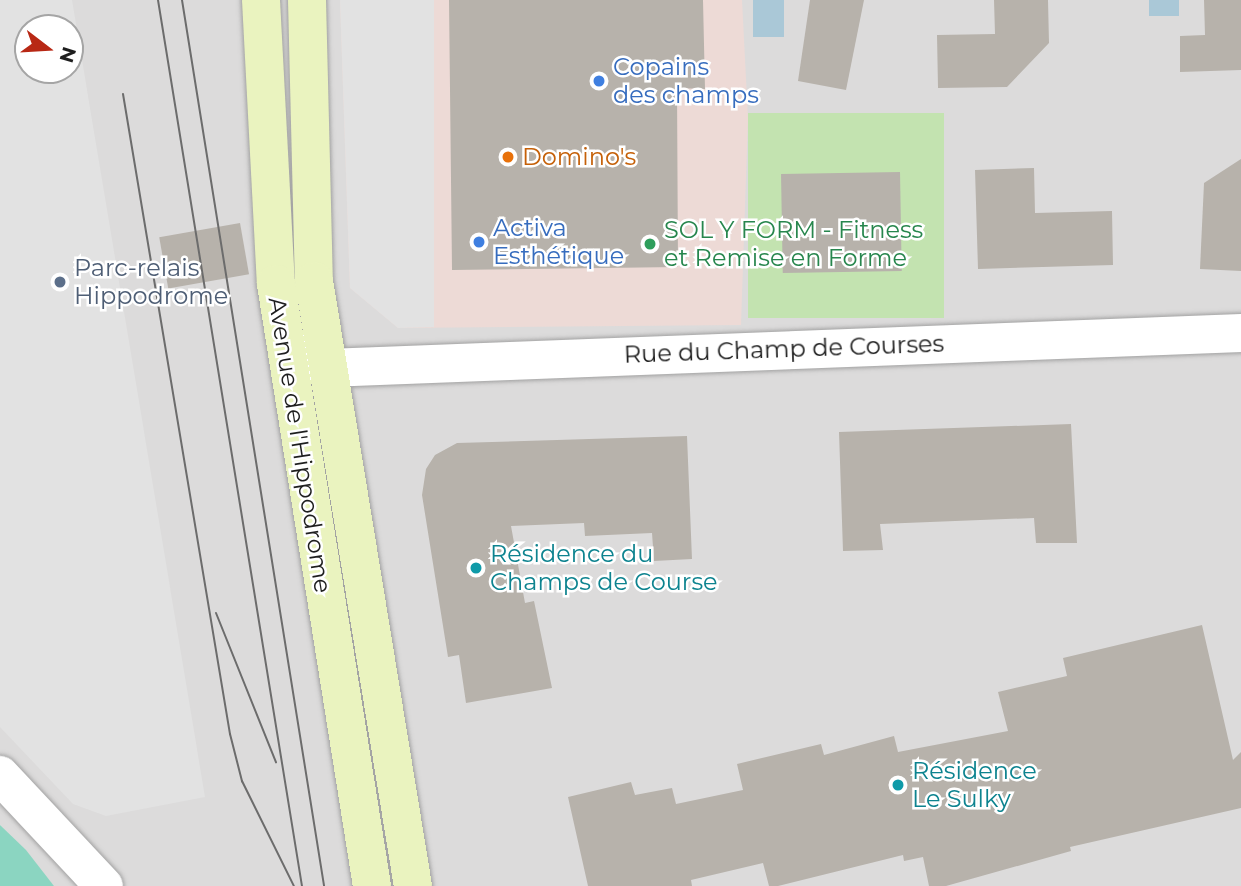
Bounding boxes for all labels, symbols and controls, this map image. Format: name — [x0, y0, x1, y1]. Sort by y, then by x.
north arrow — [14, 14, 84, 84]
text: N — [54, 44, 81, 65]
place label: Copains des champs — [613, 53, 759, 109]
marker: Copains des champs — [591, 73, 607, 89]
place label: Domino's — [522, 143, 636, 171]
marker: Domino's — [500, 149, 516, 165]
place label: Activa Esthétique — [493, 214, 624, 270]
place label: SOL Y FORM - Fitness et Remise en Forme — [664, 216, 923, 272]
marker: Activa Esthétique — [471, 234, 487, 250]
marker: SOL Y FORM - Fitness et Remise en Forme — [642, 236, 658, 252]
place label: Parc-relais Hippodrome — [74, 254, 228, 310]
marker: Parc-relais Hippodrome — [52, 274, 68, 290]
street label: Avenue de l'Hippodrome — [262, 295, 338, 595]
street label: Rue du Champ de Courses — [623, 329, 945, 369]
place label: Résidence du Champs de Course — [490, 540, 718, 596]
marker: Résidence du Champs de Course — [468, 560, 484, 576]
place label: Résidence Le Sulky — [912, 757, 1037, 813]
marker: Résidence Le Sulky — [890, 777, 906, 793]

